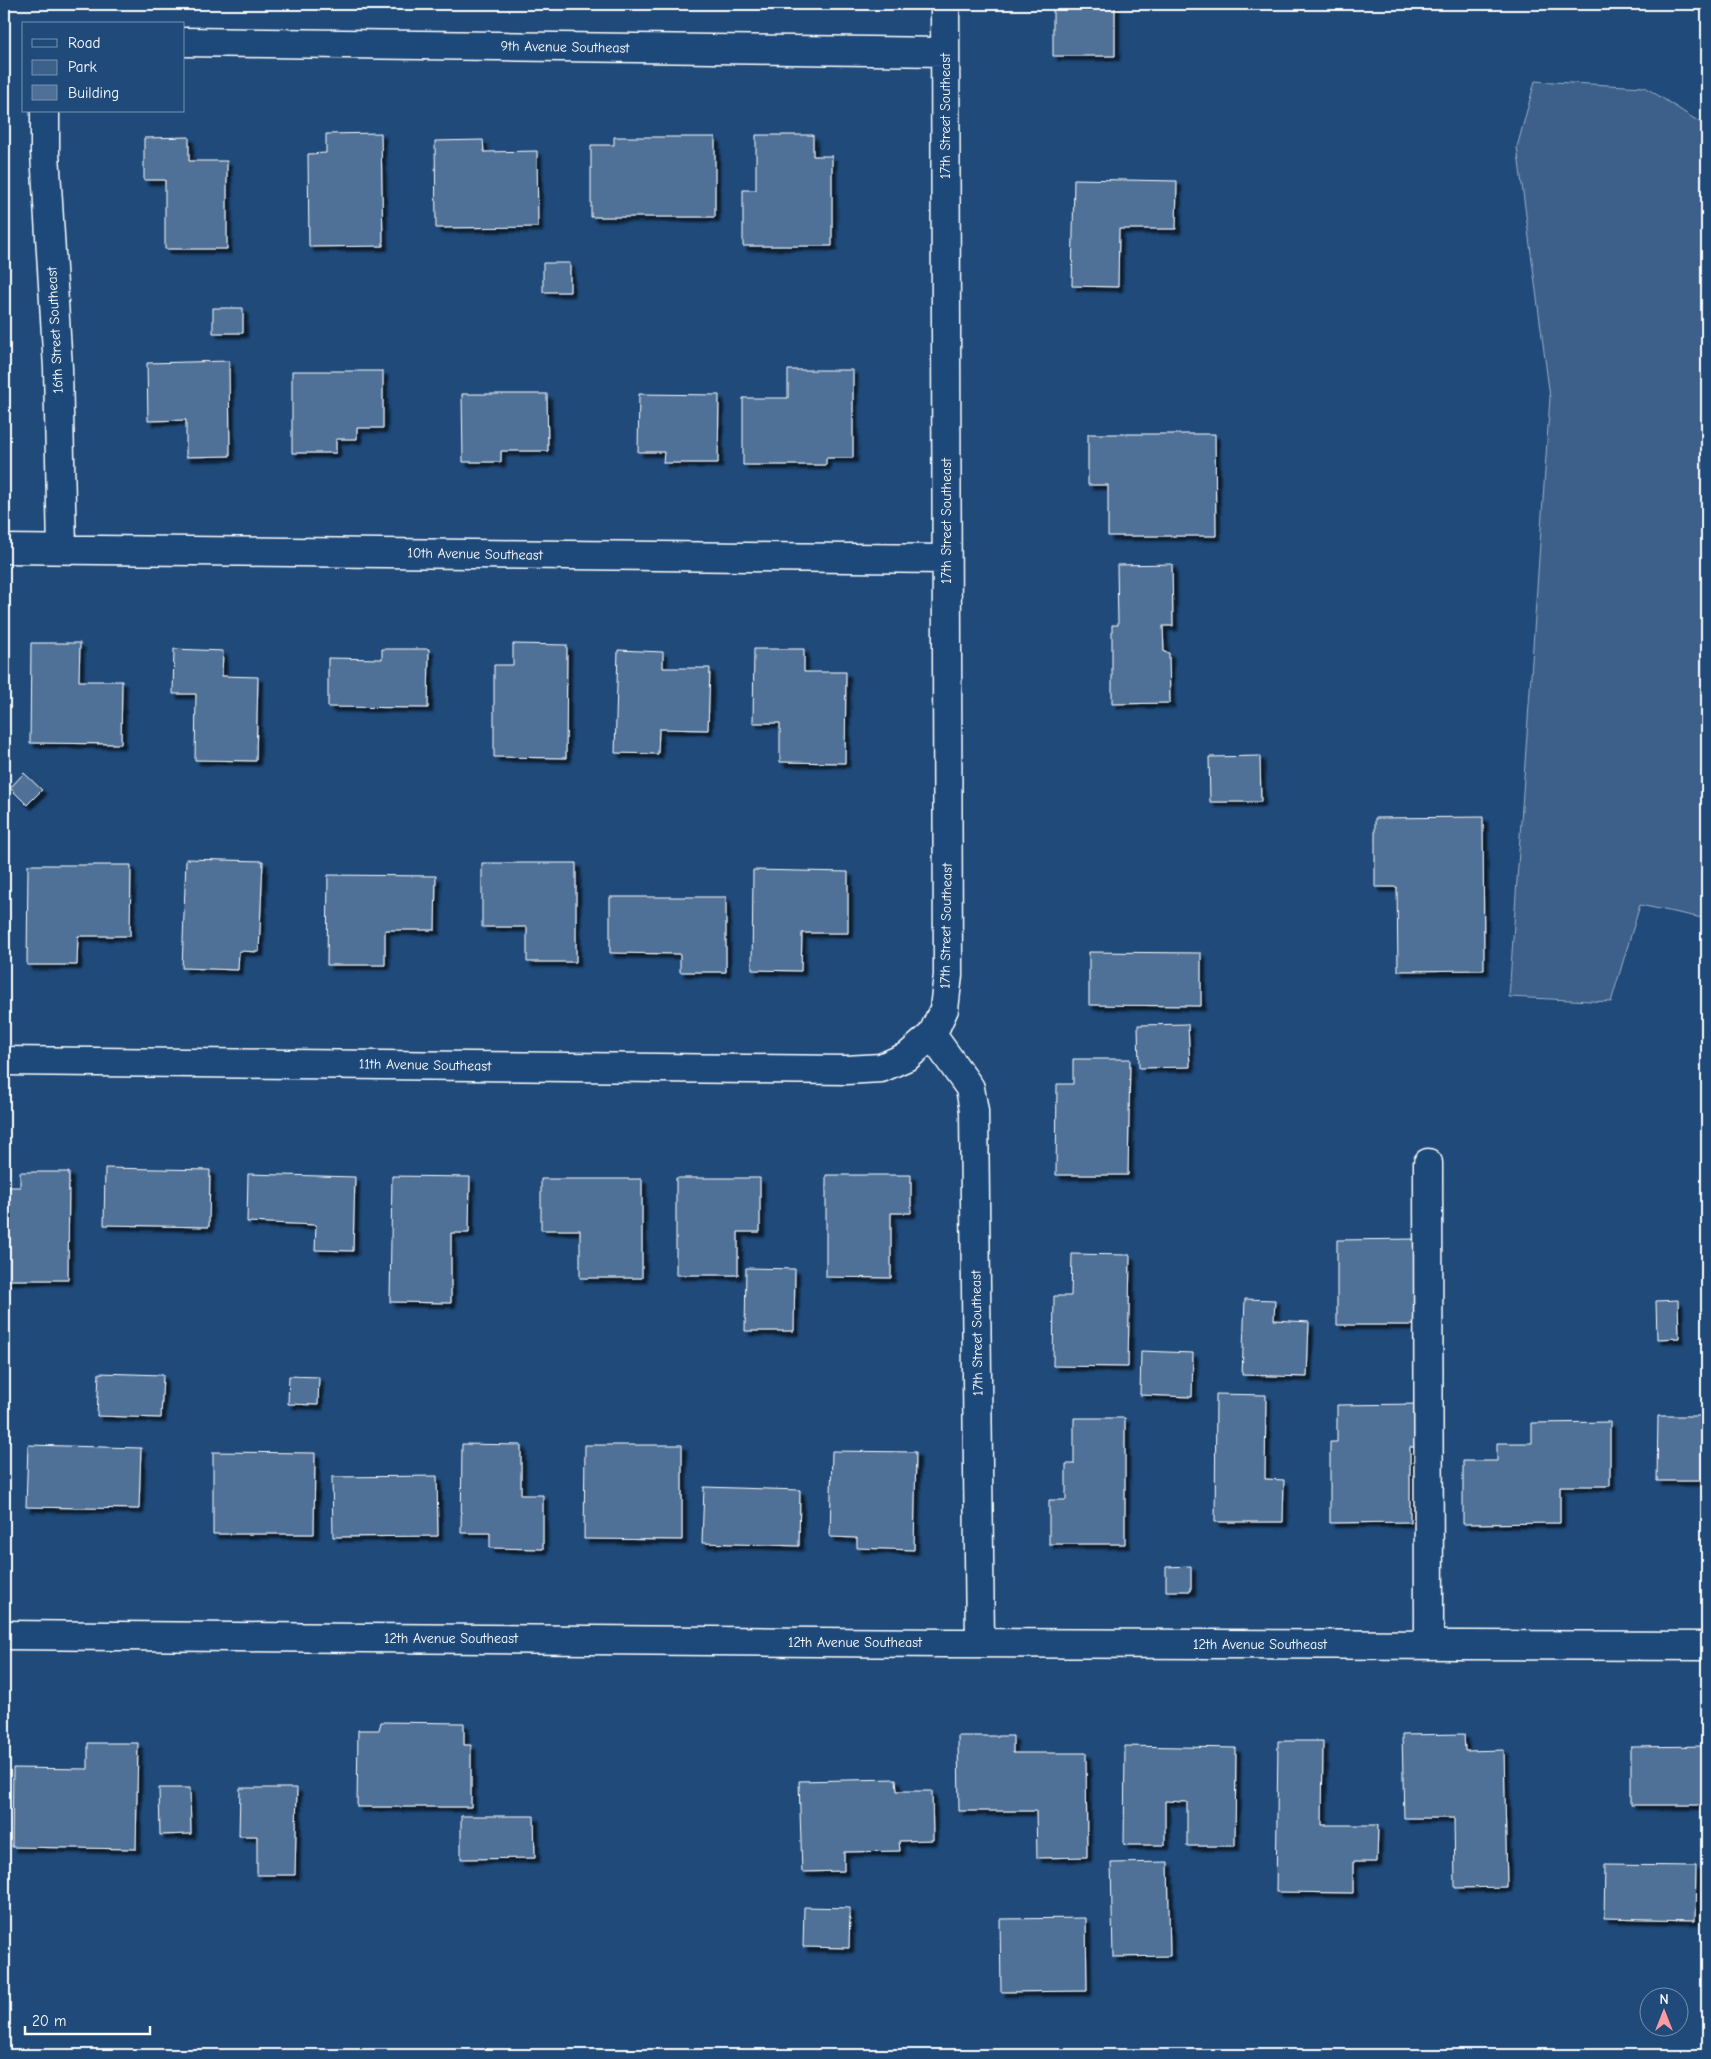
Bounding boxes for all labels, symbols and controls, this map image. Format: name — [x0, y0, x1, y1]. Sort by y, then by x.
legend — [22, 22, 185, 112]
text: Road — [68, 34, 100, 52]
street label: 9th Avenue Southeast — [500, 37, 631, 57]
street label: 17th Street Southeast — [937, 52, 954, 179]
text: Park — [68, 58, 97, 76]
text: Building — [68, 84, 119, 102]
street label: 16th Street Southeast — [43, 265, 67, 394]
street label: 17th Street Southeast — [938, 457, 955, 584]
street label: 10th Avenue Southeast — [407, 544, 544, 564]
street label: 17th Street Southeast — [936, 862, 956, 989]
street label: 11th Avenue Southeast — [359, 1055, 492, 1075]
street label: 17th Street Southeast — [967, 1269, 987, 1396]
street label: 12th Avenue Southeast — [384, 1630, 519, 1647]
street label: 12th Avenue Southeast — [788, 1634, 923, 1651]
street label: 12th Avenue Southeast — [1193, 1636, 1328, 1653]
north arrow — [1638, 1986, 1688, 2036]
text: N — [1659, 1991, 1669, 2008]
scale bar — [25, 2004, 150, 2036]
text: 20 m — [32, 2012, 66, 2030]

